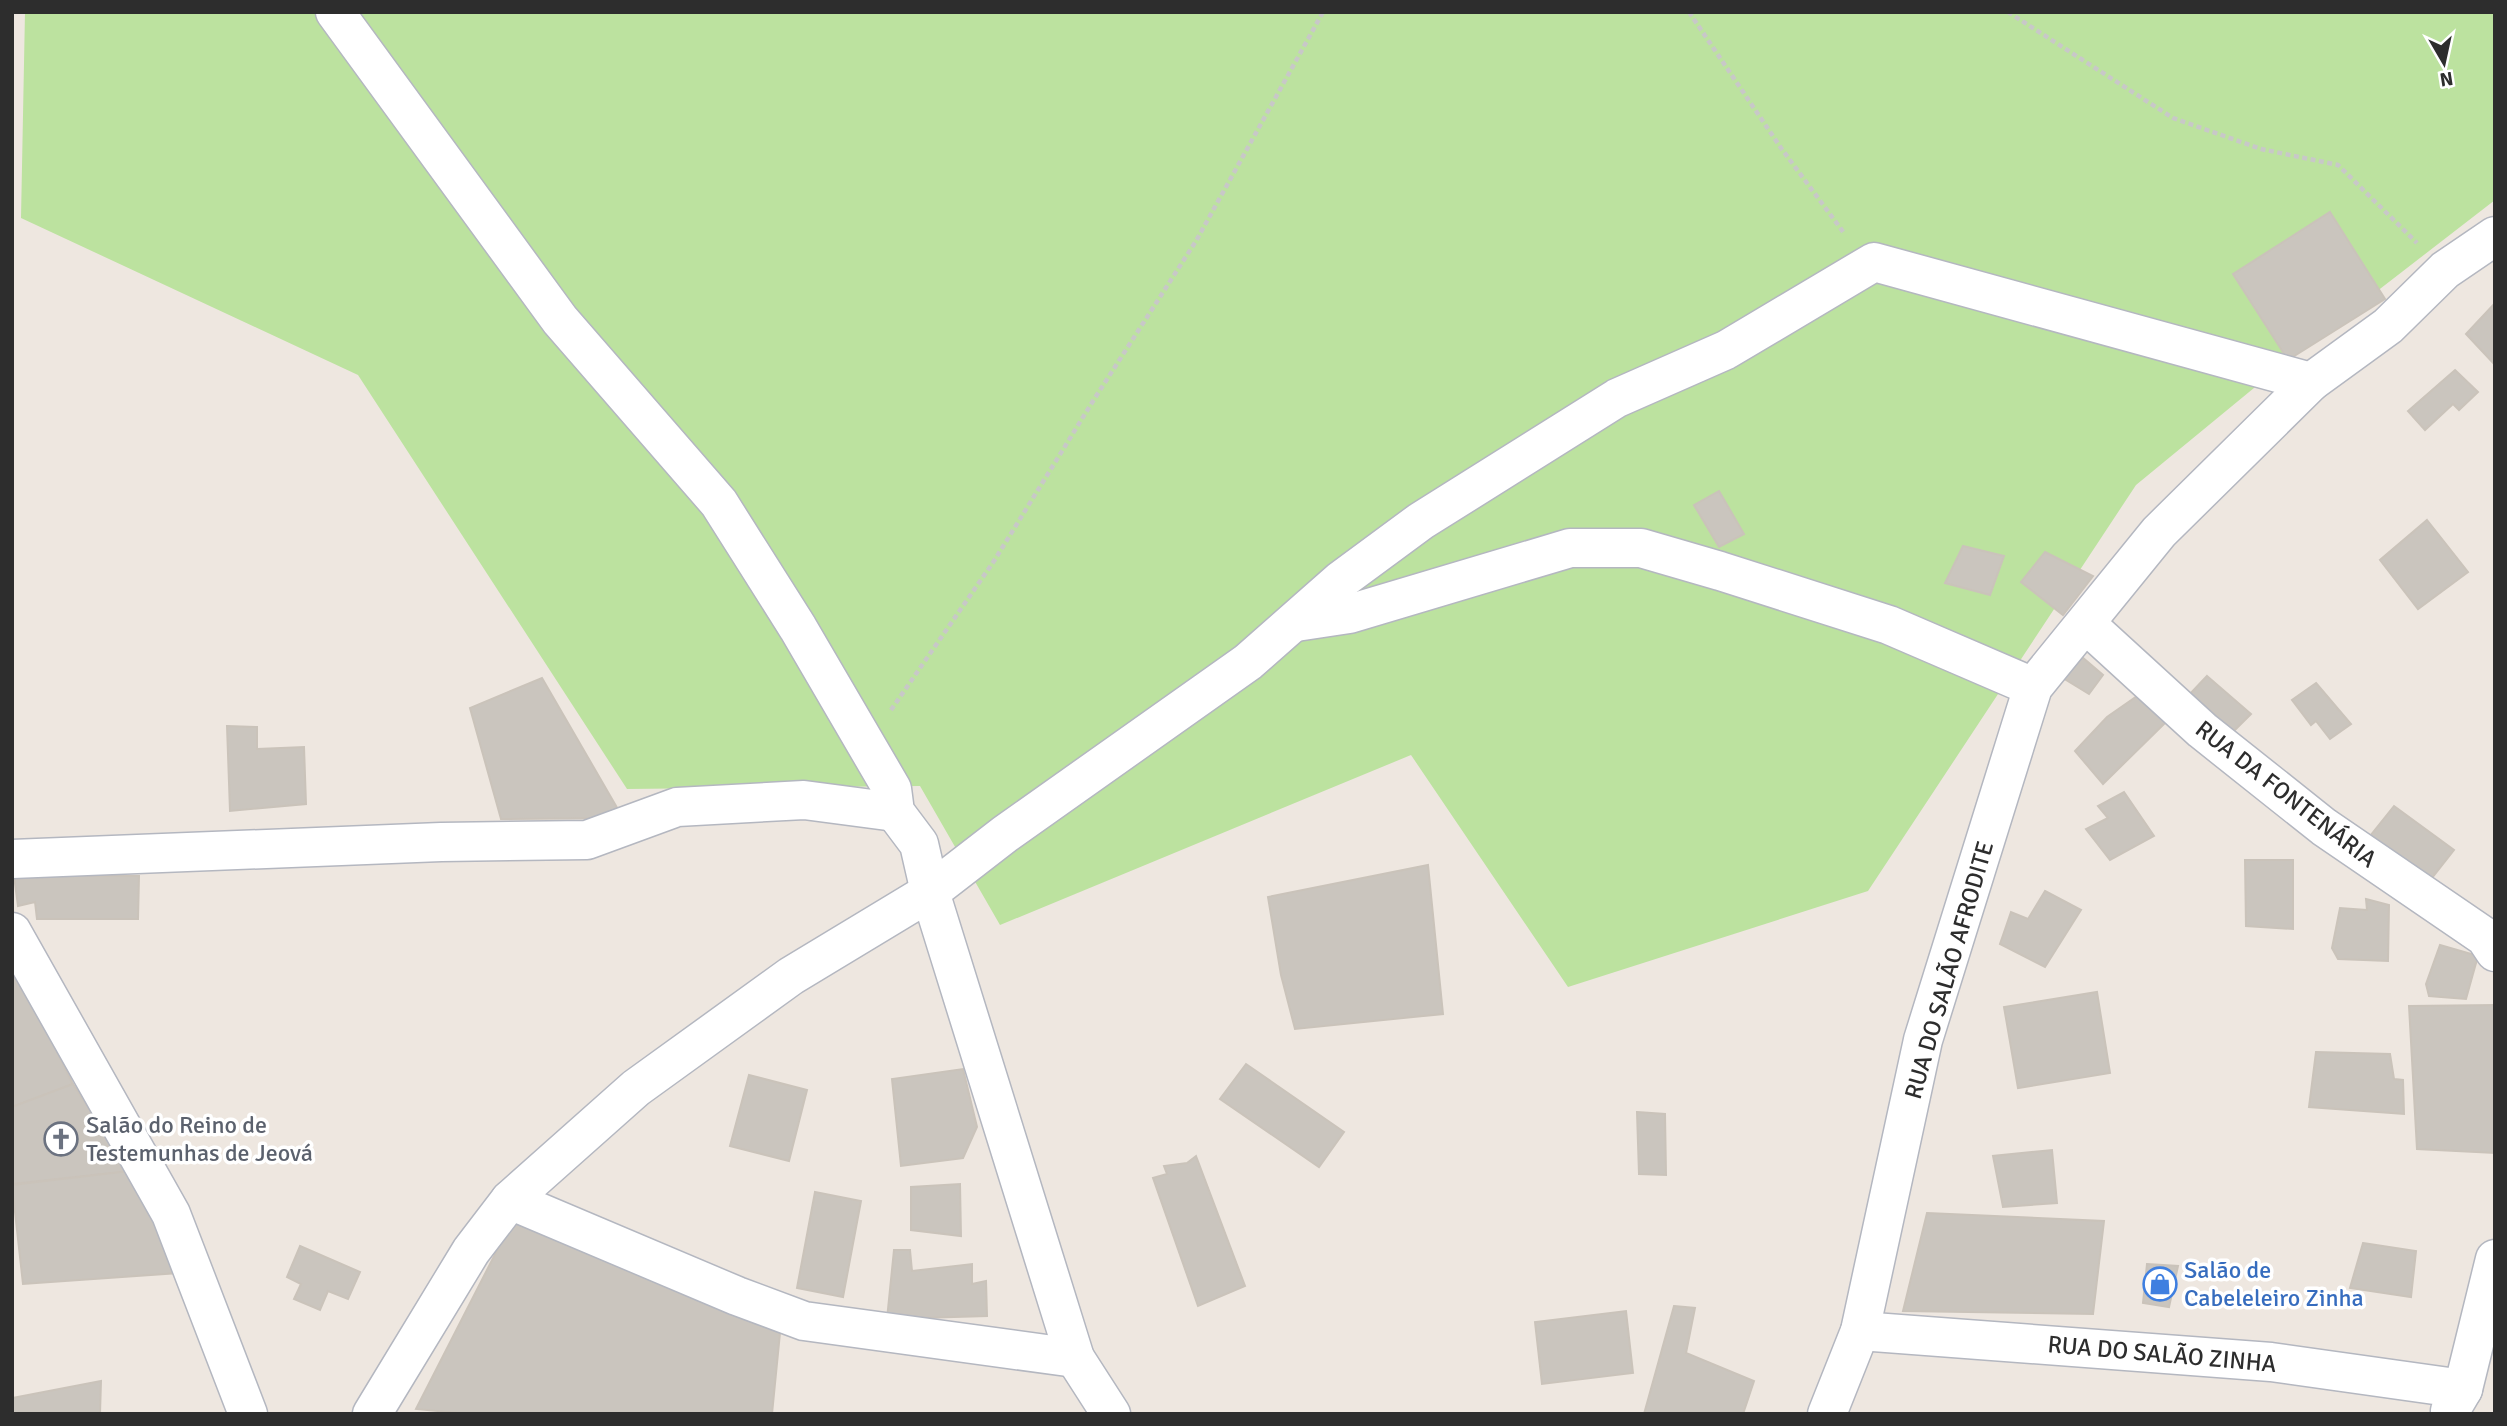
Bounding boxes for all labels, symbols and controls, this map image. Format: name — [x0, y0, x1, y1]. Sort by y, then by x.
north arrow — [2409, 28, 2479, 98]
text: N — [2438, 66, 2455, 92]
street label: RUA DA FONTENÁRIA — [2189, 714, 2383, 874]
street label: RUA DO SALÃO AFRODITE — [1898, 838, 2000, 1102]
place label: Salão do Reino de Testemunhas de Jeová — [86, 1110, 313, 1168]
church icon: Salão do Reino de Testemunhas de Jeová — [42, 1120, 80, 1158]
place label: Salão de Cabeleleiro Zinha — [2184, 1255, 2364, 1313]
shop icon: Salão de Cabeleleiro Zinha — [2141, 1265, 2179, 1303]
street label: RUA DO SALÃO ZINHA — [2046, 1329, 2278, 1379]

